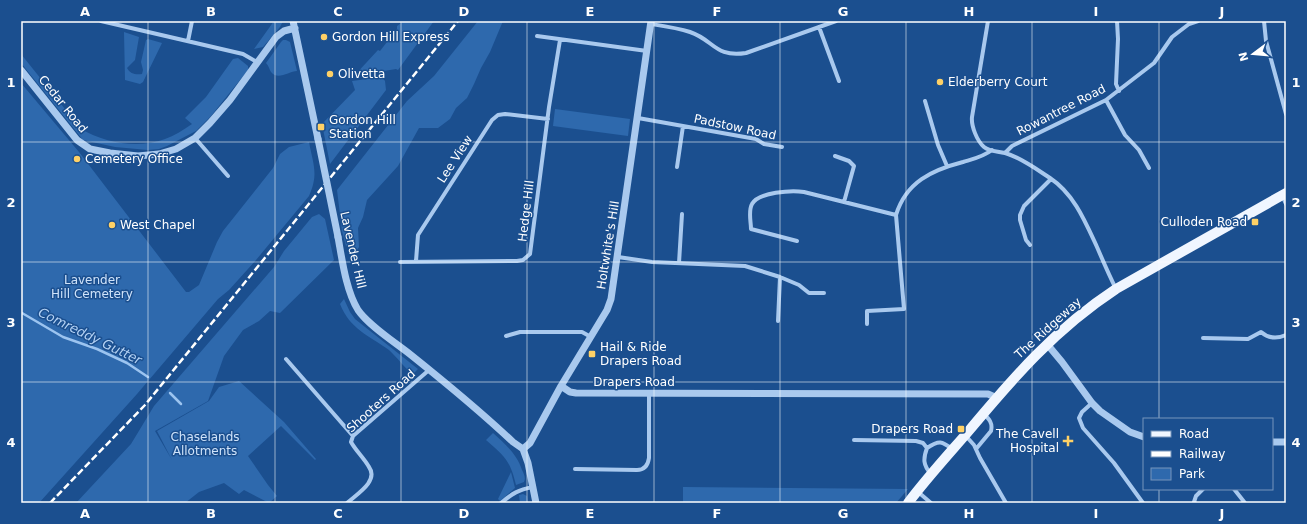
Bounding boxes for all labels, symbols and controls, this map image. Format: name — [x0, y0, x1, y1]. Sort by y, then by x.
text: A — [80, 4, 90, 19]
text: B — [206, 4, 216, 19]
text: C — [333, 4, 343, 19]
text: D — [459, 4, 470, 19]
text: E — [586, 4, 594, 19]
text: F — [713, 4, 721, 19]
text: G — [838, 4, 848, 19]
text: H — [964, 4, 974, 19]
text: I — [1094, 4, 1098, 19]
text: J — [1219, 4, 1224, 19]
place label: Gordon Hill Express — [332, 30, 449, 44]
marker: Gordon Hill Express — [319, 32, 329, 42]
north arrow — [1233, 34, 1273, 74]
text: N — [1236, 50, 1251, 63]
place label: Olivetta — [338, 67, 385, 81]
marker: Olivetta — [325, 69, 335, 79]
street label: Cedar Road — [36, 73, 90, 135]
text: 1 — [6, 75, 16, 90]
place label: Elderberry Court — [948, 75, 1048, 89]
text: 1 — [1291, 75, 1301, 90]
marker: Elderberry Court — [935, 77, 945, 87]
street label: Rowantree Road — [1014, 82, 1108, 138]
street label: Padstow Road — [693, 111, 777, 143]
place label: Gordon Hill Station — [329, 113, 396, 141]
marker: Gordon Hill Station — [316, 122, 326, 132]
street label: Lee View — [435, 133, 476, 185]
place label: Cemetery Office — [85, 152, 183, 166]
marker: Cemetery Office — [72, 154, 82, 164]
street label: Hedge Hill — [515, 179, 537, 243]
text: 2 — [6, 195, 16, 210]
text: 2 — [1291, 195, 1301, 210]
street label: Holtwhite's Hill — [594, 200, 622, 290]
street label: Lavender Hill — [337, 210, 369, 290]
place label: Culloden Road — [1160, 215, 1247, 229]
marker: Culloden Road — [1250, 217, 1260, 227]
place label: West Chapel — [120, 218, 195, 232]
marker: West Chapel — [107, 220, 117, 230]
park label: Lavender Hill Cemetery — [51, 273, 133, 301]
street label: The Ridgeway — [1011, 294, 1084, 362]
water label: Comreddy Gutter — [36, 304, 146, 368]
text: 3 — [6, 315, 16, 330]
text: 3 — [1291, 315, 1301, 330]
place label: Hail & Ride Drapers Road — [600, 340, 682, 368]
marker: Hail & Ride Drapers Road — [587, 349, 597, 359]
street label: Shooters Road — [344, 367, 418, 435]
street label: Drapers Road — [593, 375, 675, 389]
legend — [1143, 418, 1273, 490]
place label: Drapers Road — [871, 422, 953, 436]
marker: Drapers Road — [956, 424, 966, 434]
place label: The Cavell Hospital — [995, 427, 1059, 455]
text: Road — [1179, 427, 1209, 441]
park label: Chaselands Allotments — [170, 430, 240, 458]
text: 4 — [6, 435, 16, 450]
marker: The Cavell Hospital — [1062, 435, 1074, 447]
text: 4 — [1291, 435, 1301, 450]
text: Railway — [1179, 447, 1225, 461]
text: Park — [1179, 467, 1205, 481]
text: A — [80, 506, 90, 521]
text: B — [206, 506, 216, 521]
text: C — [333, 506, 343, 521]
text: D — [459, 506, 470, 521]
text: E — [586, 506, 594, 521]
text: F — [713, 506, 721, 521]
text: G — [838, 506, 848, 521]
text: H — [964, 506, 974, 521]
text: I — [1094, 506, 1098, 521]
text: J — [1219, 506, 1224, 521]

